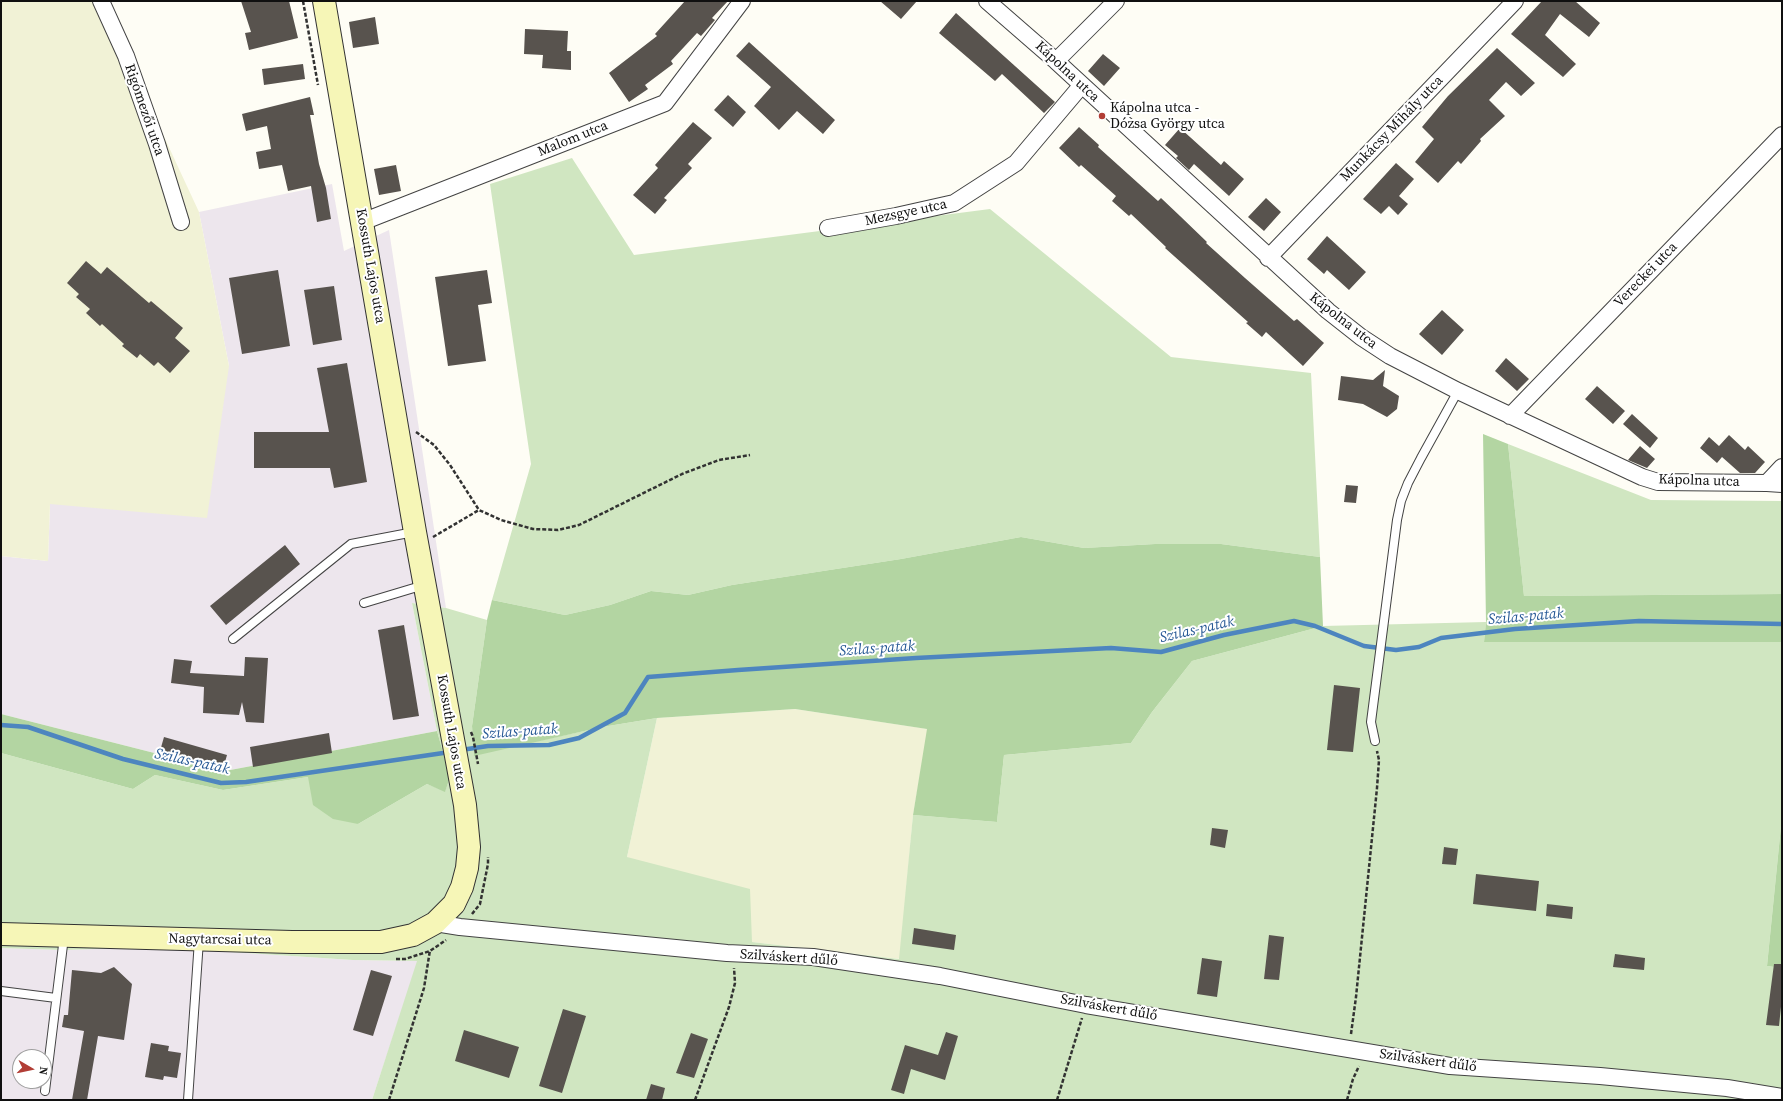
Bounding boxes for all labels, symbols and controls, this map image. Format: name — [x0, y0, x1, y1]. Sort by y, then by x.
street label: Kápolna utca — [1031, 38, 1103, 106]
street label: Rigómezői utca — [120, 62, 168, 158]
street label: Munkácsy Mihály utca — [1337, 73, 1447, 185]
place label: Kápolna utca - Dózsa György utca — [1110, 100, 1225, 132]
marker: Kápolna utca - Dózsa György utca — [1097, 111, 1107, 121]
street label: Malom utca — [536, 117, 610, 161]
street label: Mezsgye utca — [864, 196, 948, 230]
street label: Kossuth Lajos utca — [352, 207, 388, 325]
street label: Vereckei utca — [1611, 239, 1681, 311]
street label: Kápolna utca — [1306, 289, 1380, 353]
street label: Kápolna utca — [1658, 471, 1740, 491]
water label: Szilas-patak — [1487, 605, 1565, 629]
water label: Szilas-patak — [1158, 613, 1236, 647]
water label: Szilas-patak — [839, 637, 915, 661]
street label: Kossuth Lajos utca — [433, 673, 469, 791]
water label: Szilas-patak — [482, 720, 558, 744]
water label: Szilas-patak — [153, 745, 231, 779]
street label: Nagytarcsai utca — [168, 931, 272, 949]
street label: Szilváskert dűlő — [740, 946, 838, 970]
street label: Szilváskert dűlő — [1059, 991, 1159, 1025]
street label: Szilváskert dűlő — [1378, 1046, 1478, 1076]
north arrow — [12, 1049, 52, 1089]
text: N — [35, 1066, 51, 1076]

